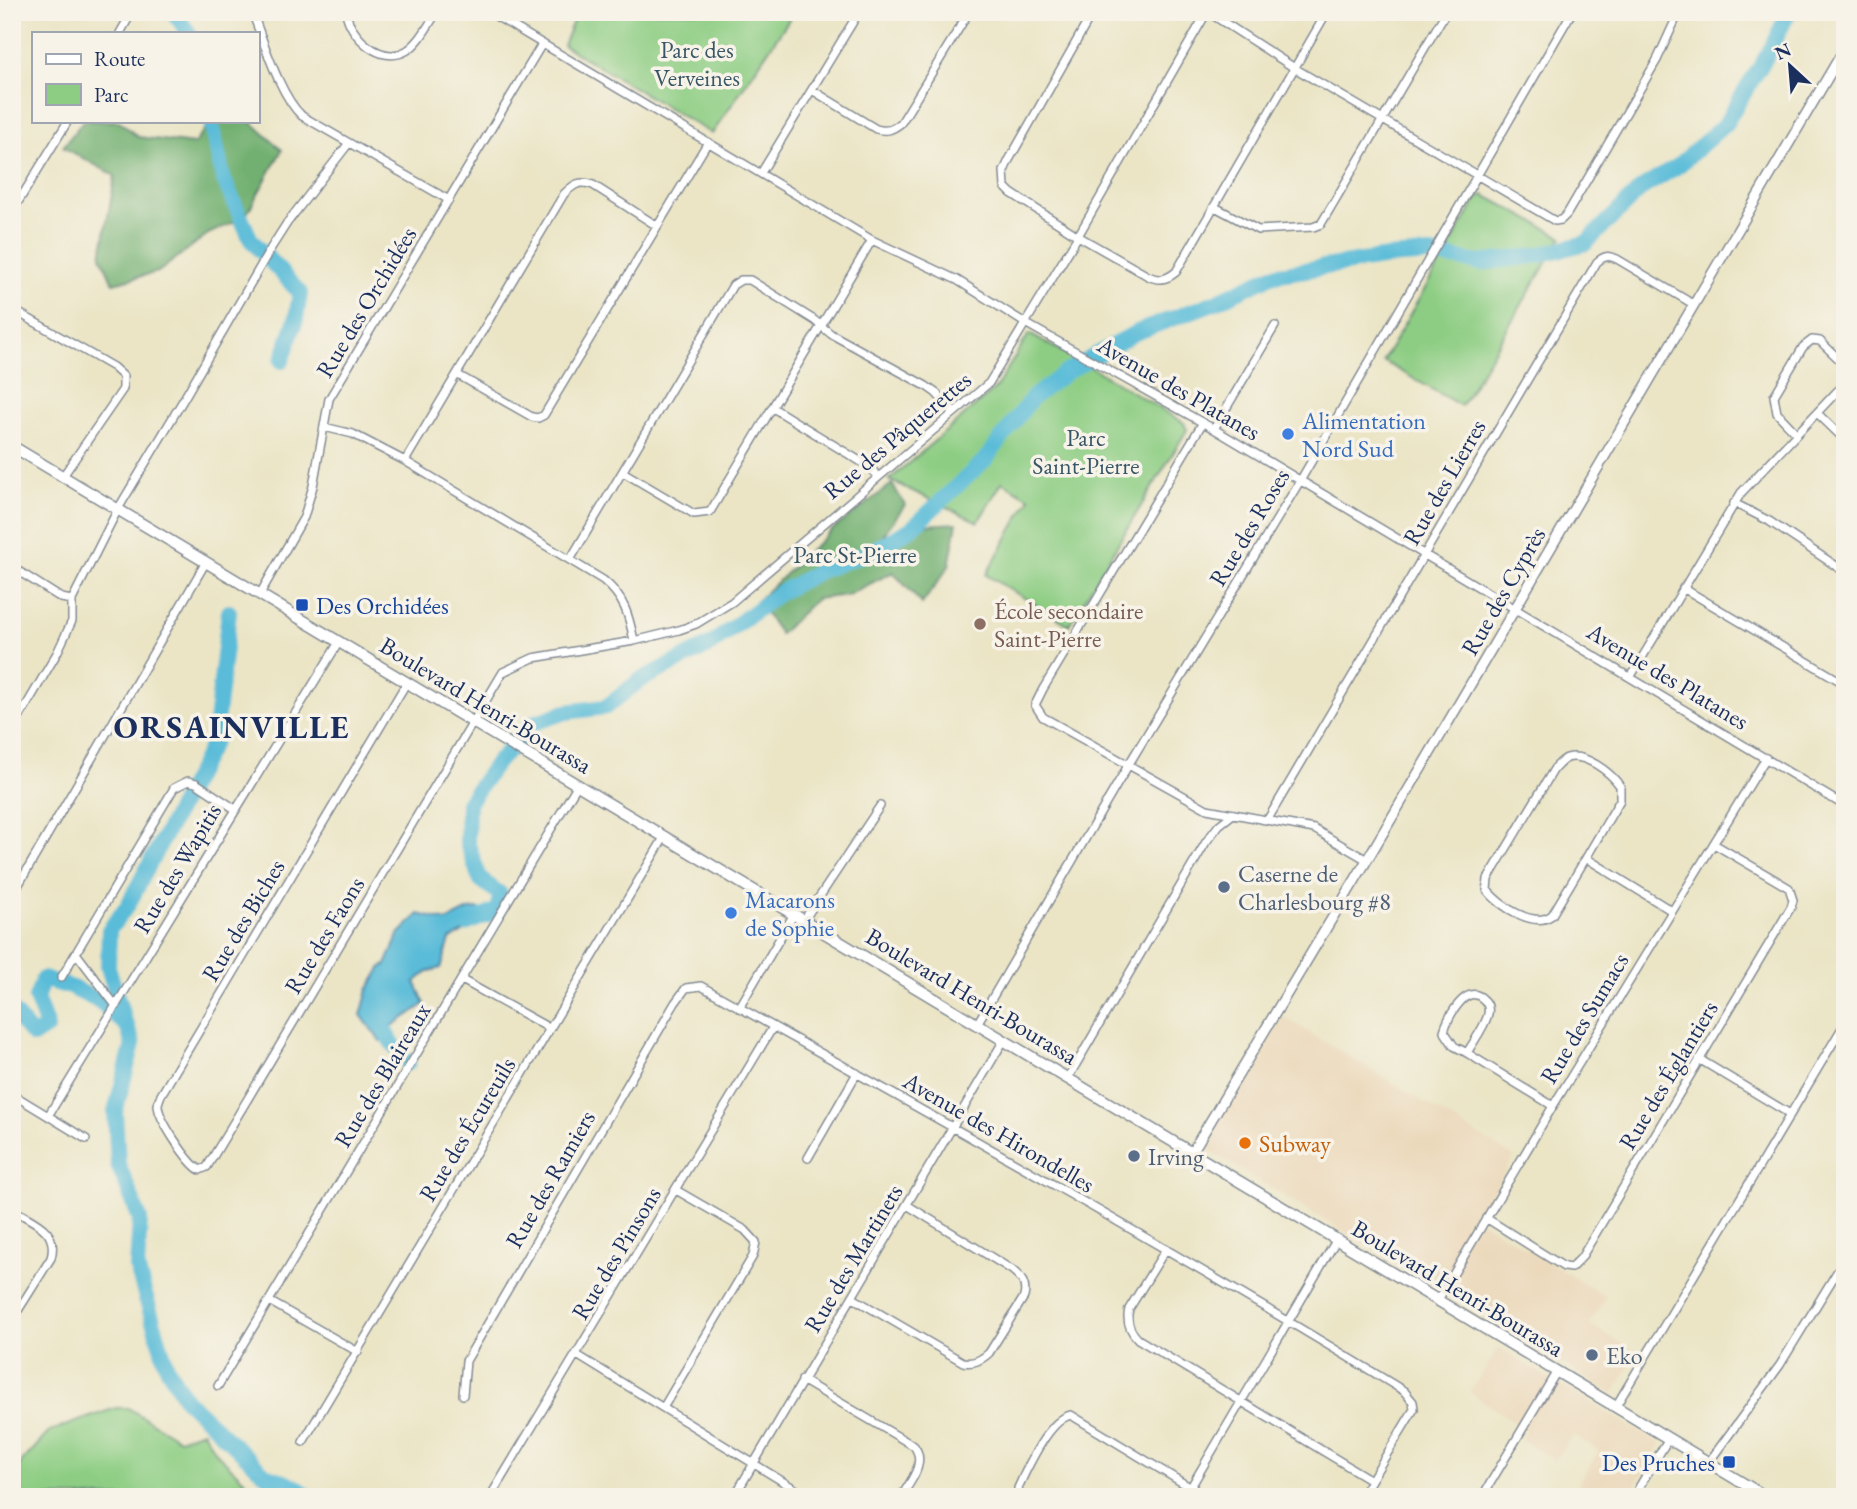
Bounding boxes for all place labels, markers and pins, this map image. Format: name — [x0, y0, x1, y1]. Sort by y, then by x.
place label: Alimentation Nord Sud — [1301, 405, 1426, 464]
marker: Alimentation Nord Sud — [1280, 426, 1296, 442]
place label: Des Orchidées — [316, 590, 449, 621]
place label: École secondaire Saint-Pierre — [994, 595, 1143, 654]
marker: Des Orchidées — [294, 597, 310, 613]
marker: École secondaire Saint-Pierre — [972, 616, 988, 632]
place label: Caserne de Charlesbourg #8 — [1238, 858, 1391, 917]
marker: Caserne de Charlesbourg #8 — [1216, 879, 1232, 895]
place label: Macarons de Sophie — [745, 884, 835, 943]
marker: Macarons de Sophie — [723, 905, 739, 921]
place label: Subway — [1259, 1128, 1331, 1159]
marker: Subway — [1237, 1135, 1253, 1151]
place label: Irving — [1148, 1141, 1204, 1172]
marker: Irving — [1126, 1148, 1142, 1164]
place label: Eko — [1606, 1340, 1643, 1371]
marker: Eko — [1584, 1347, 1600, 1363]
place label: Des Pruches — [1602, 1447, 1715, 1478]
marker: Des Pruches — [1721, 1454, 1737, 1470]

